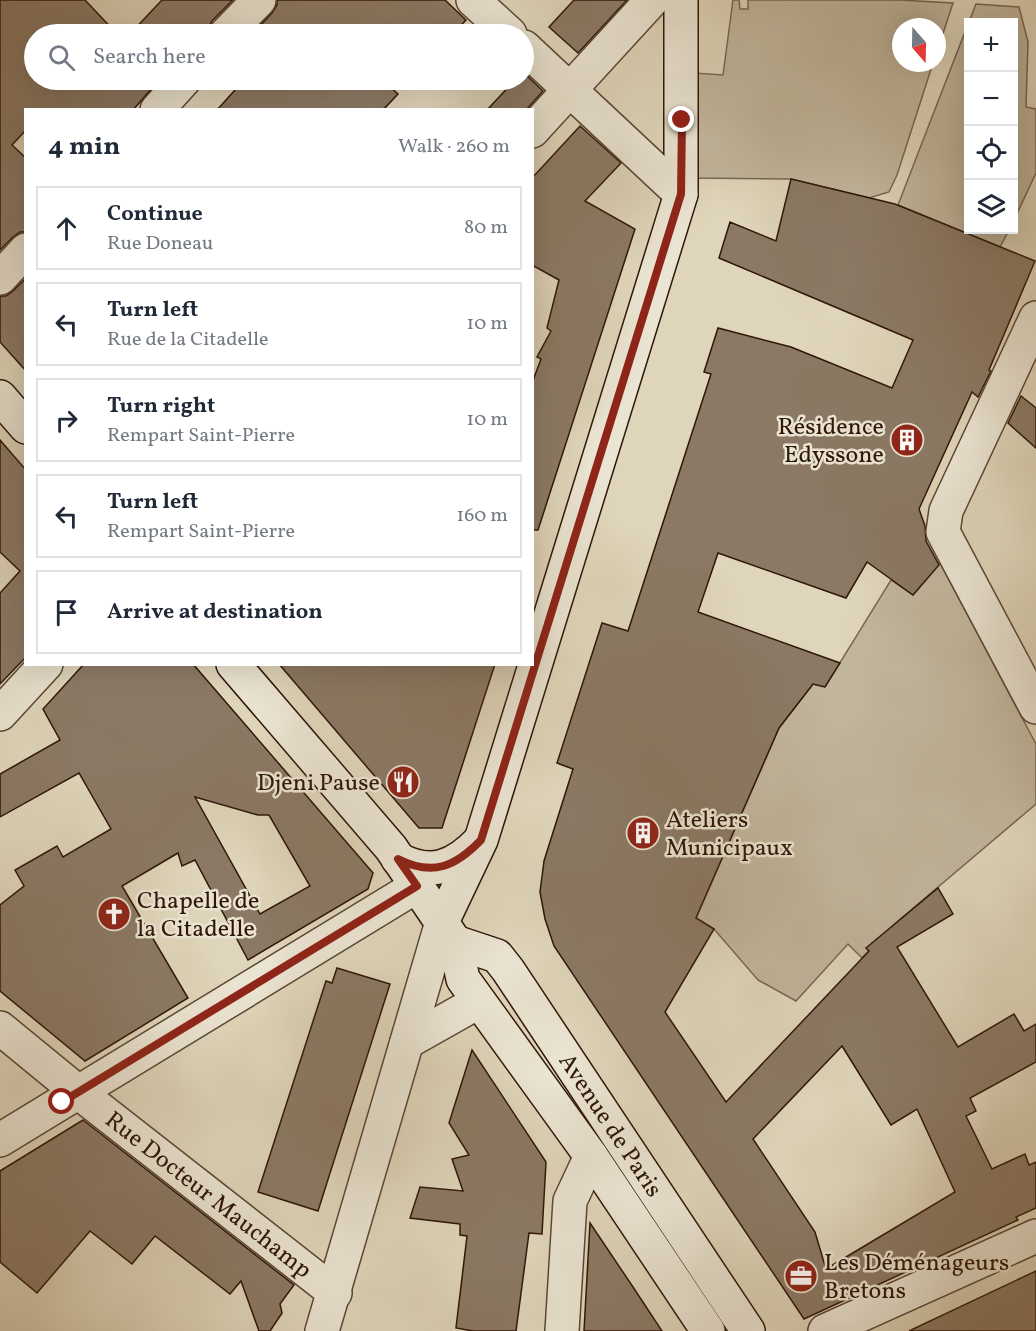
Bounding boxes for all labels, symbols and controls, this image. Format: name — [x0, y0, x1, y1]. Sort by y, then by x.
north arrow — [892, 18, 946, 72]
map controls — [964, 18, 1018, 234]
button: + — [964, 18, 1018, 72]
search box — [24, 24, 534, 90]
icon: search — [45, 41, 78, 74]
text: Search here — [93, 42, 206, 73]
button: − — [964, 72, 1018, 126]
route end — [668, 106, 694, 132]
button: locate — [964, 126, 1018, 180]
text: 4 min — [48, 129, 120, 165]
text: Walk · 260 m — [398, 133, 510, 161]
button: layers — [964, 180, 1018, 234]
text: Continue — [107, 199, 203, 230]
icon: ahead — [50, 212, 83, 245]
text: 80 m — [464, 214, 508, 242]
text: Rue Doneau — [107, 230, 213, 258]
text: Turn left — [107, 295, 198, 326]
icon: left — [50, 308, 83, 341]
text: 10 m — [467, 310, 508, 338]
text: Rue de la Citadelle — [107, 326, 268, 354]
text: Turn right — [107, 391, 215, 422]
icon: right — [50, 404, 83, 437]
text: 10 m — [467, 406, 508, 434]
place label: Résidence Edyssone — [778, 411, 884, 473]
text: Rempart Saint-Pierre — [107, 422, 295, 450]
building icon: Résidence Edyssone — [889, 422, 925, 458]
text: Turn left — [107, 487, 198, 518]
icon: left — [50, 500, 83, 533]
text: 160 m — [456, 502, 508, 530]
text: Rempart Saint-Pierre — [107, 518, 295, 546]
icon: arrive — [50, 596, 83, 629]
text: Arrive at destination — [107, 597, 323, 628]
restaurant icon: Djeni Pause — [385, 764, 421, 800]
place label: Djeni Pause — [257, 767, 380, 801]
place label: Ateliers Municipaux — [666, 804, 793, 866]
building icon: Ateliers Municipaux — [625, 815, 661, 851]
place label: Chapelle de la Citadelle — [137, 885, 260, 947]
church icon: Chapelle de la Citadelle — [96, 896, 132, 932]
street label: Avenue de Paris — [549, 1047, 670, 1205]
route start — [48, 1088, 74, 1114]
street label: Rue Docteur Mauchamp — [97, 1104, 318, 1288]
place label: Les Déménageurs Bretons — [824, 1247, 1009, 1309]
office icon: Les Déménageurs Bretons — [783, 1258, 819, 1294]

